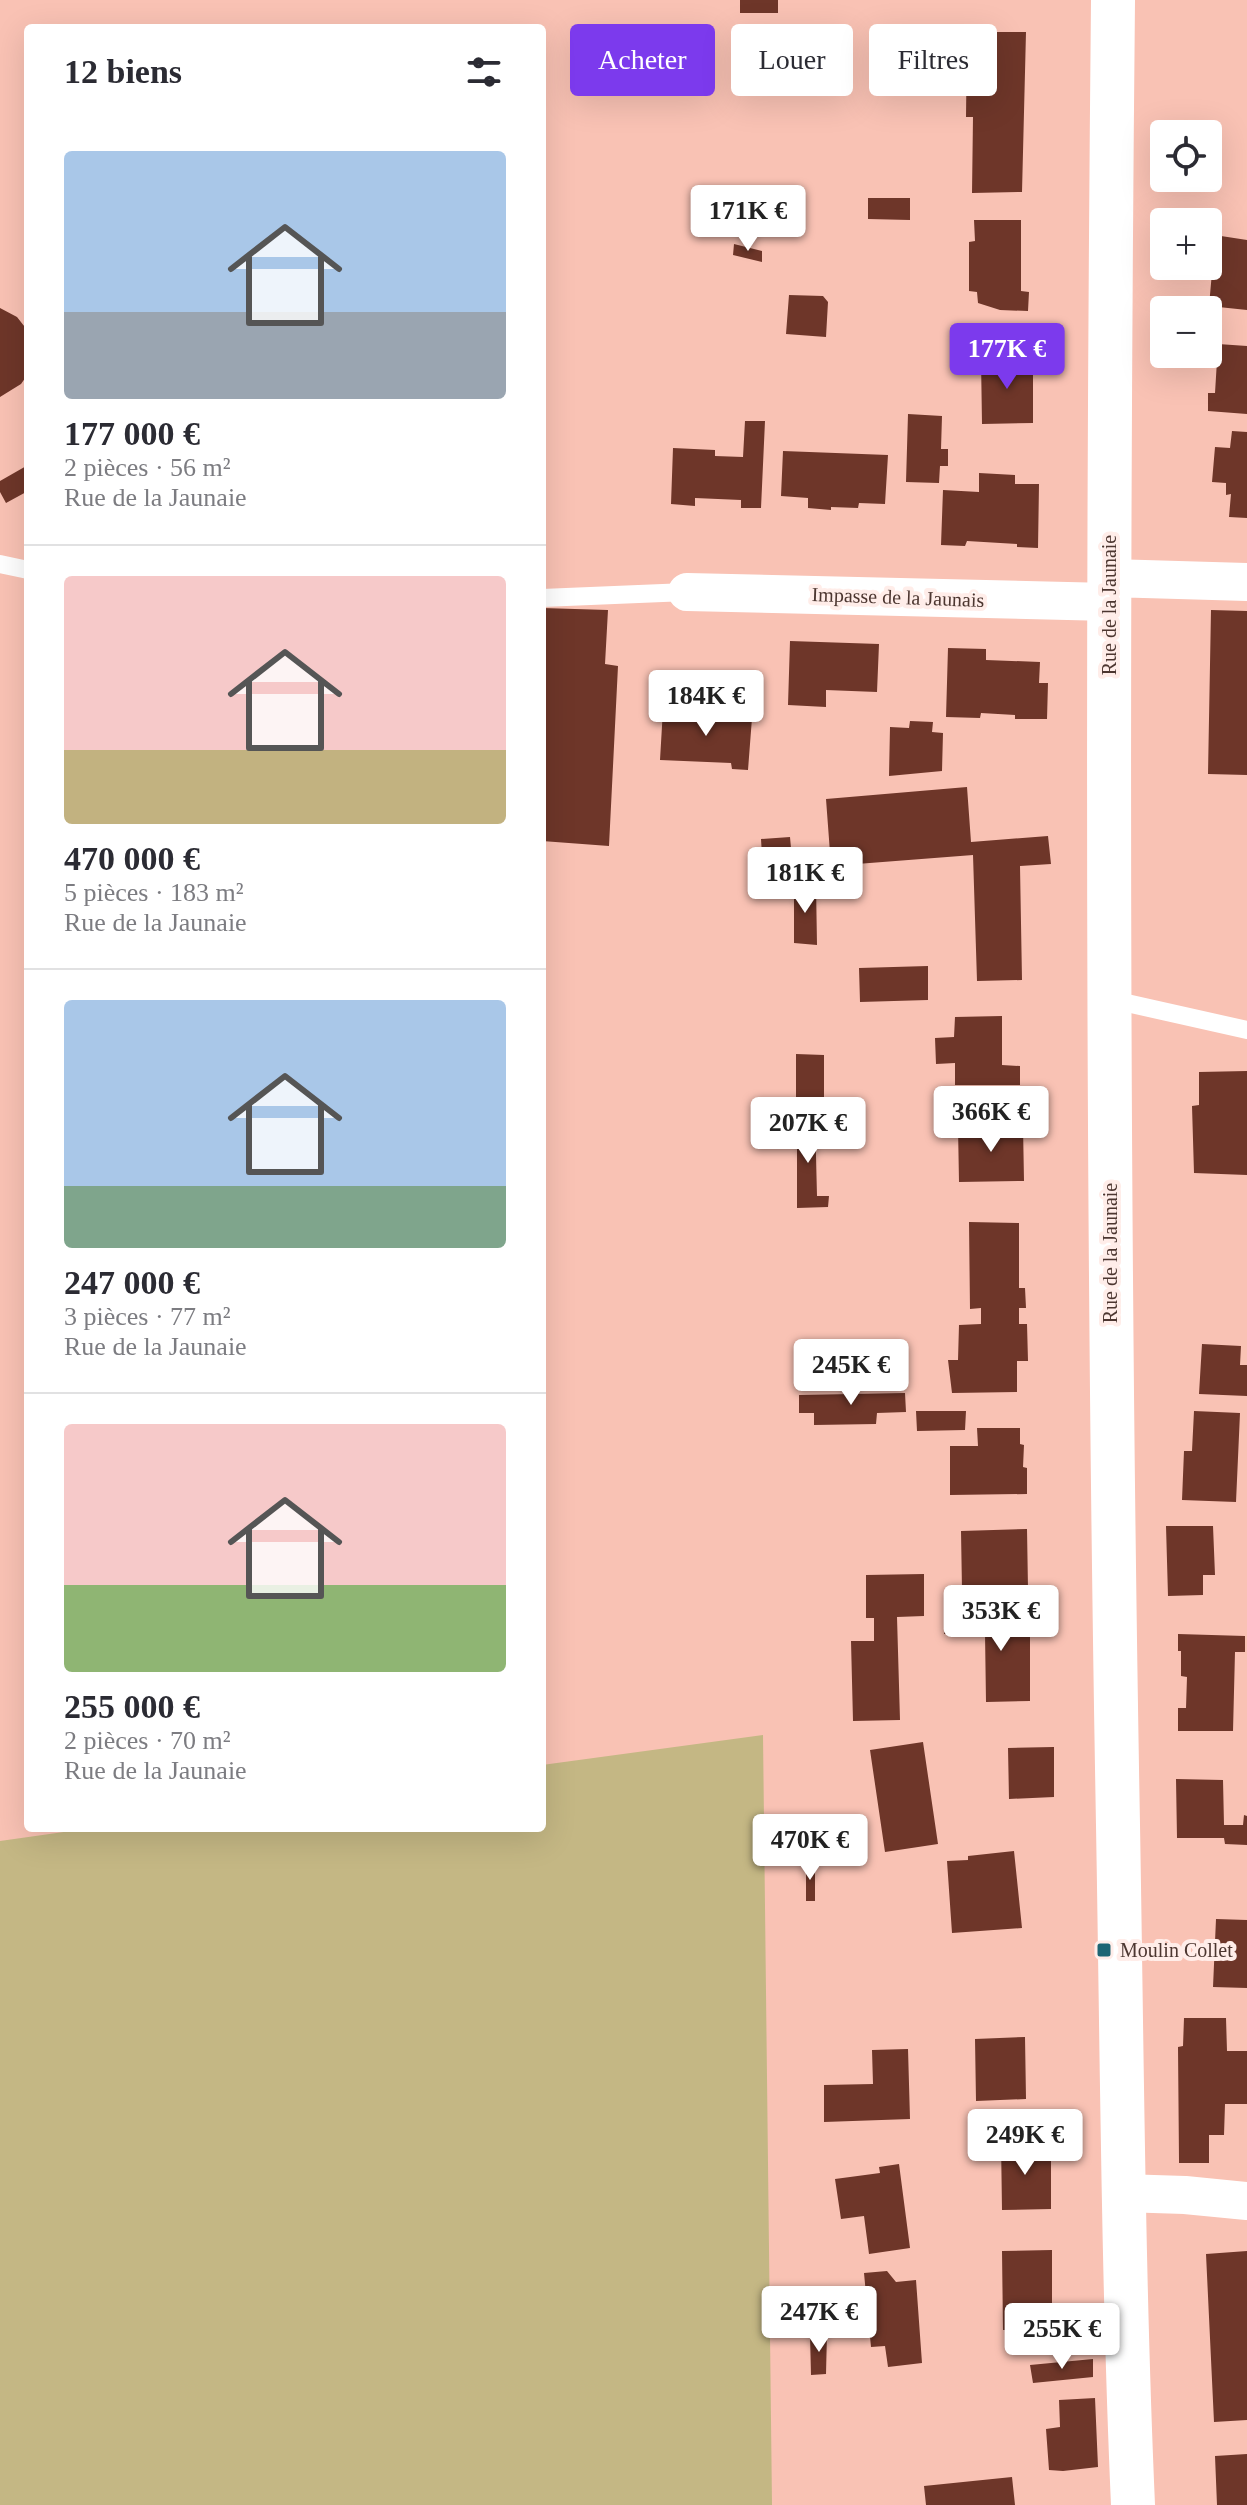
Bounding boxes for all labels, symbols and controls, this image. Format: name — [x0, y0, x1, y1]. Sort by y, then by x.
chip: Acheter — [570, 24, 715, 96]
chip: Louer — [731, 24, 853, 96]
chip: Filtres — [869, 24, 997, 96]
icon: filters — [462, 50, 506, 94]
text: 12 biens — [64, 53, 182, 90]
map controls — [1150, 120, 1222, 368]
button: locate — [1150, 120, 1222, 192]
pin: 171K € — [683, 185, 813, 253]
text: 171K € — [709, 196, 787, 225]
icon: home — [213, 203, 357, 347]
button: + — [1150, 208, 1222, 280]
button: − — [1150, 296, 1222, 368]
pin: 177K € — [942, 323, 1072, 391]
text: 177K € — [968, 334, 1046, 363]
text: 177 000 € — [64, 415, 200, 452]
text: 2 pièces · 56 m² — [64, 453, 231, 482]
text: Rue de la Jaunaie — [64, 483, 247, 512]
street label: Rue de la Jaunaie — [1098, 535, 1120, 675]
street label: Impasse de la Jaunais — [811, 583, 985, 612]
icon: home — [213, 628, 357, 772]
pin: 184K € — [641, 670, 771, 738]
text: 184K € — [667, 681, 745, 710]
text: 470 000 € — [64, 840, 200, 877]
pin: 181K € — [740, 847, 870, 915]
text: 181K € — [766, 858, 844, 887]
text: 5 pièces · 183 m² — [64, 878, 244, 907]
text: Rue de la Jaunaie — [64, 908, 247, 937]
icon: home — [213, 1052, 357, 1196]
pin: 366K € — [926, 1086, 1056, 1154]
pin: 207K € — [743, 1097, 873, 1165]
text: 366K € — [952, 1097, 1030, 1126]
text: 207K € — [769, 1108, 847, 1137]
street label: Rue de la Jaunaie — [1099, 1183, 1121, 1323]
text: 247 000 € — [64, 1264, 200, 1301]
text: 3 pièces · 77 m² — [64, 1302, 231, 1331]
text: Rue de la Jaunaie — [64, 1332, 247, 1361]
pin: 245K € — [786, 1339, 916, 1407]
text: 245K € — [812, 1350, 890, 1379]
icon: home — [213, 1476, 357, 1620]
pin: 353K € — [936, 1585, 1066, 1653]
text: 353K € — [962, 1596, 1040, 1625]
text: 255 000 € — [64, 1688, 200, 1725]
text: 2 pièces · 70 m² — [64, 1726, 231, 1755]
text: Rue de la Jaunaie — [64, 1756, 247, 1785]
pin: 470K € — [745, 1814, 875, 1882]
text: 470K € — [771, 1825, 849, 1854]
place label: Moulin Collet — [1120, 1939, 1233, 1961]
marker: Moulin Collet — [1095, 1941, 1113, 1959]
pin: 249K € — [960, 2109, 1090, 2177]
text: 249K € — [986, 2120, 1064, 2149]
pin: 247K € — [754, 2286, 884, 2354]
text: 247K € — [780, 2297, 858, 2326]
pin: 255K € — [997, 2303, 1127, 2371]
text: 255K € — [1023, 2314, 1101, 2343]

